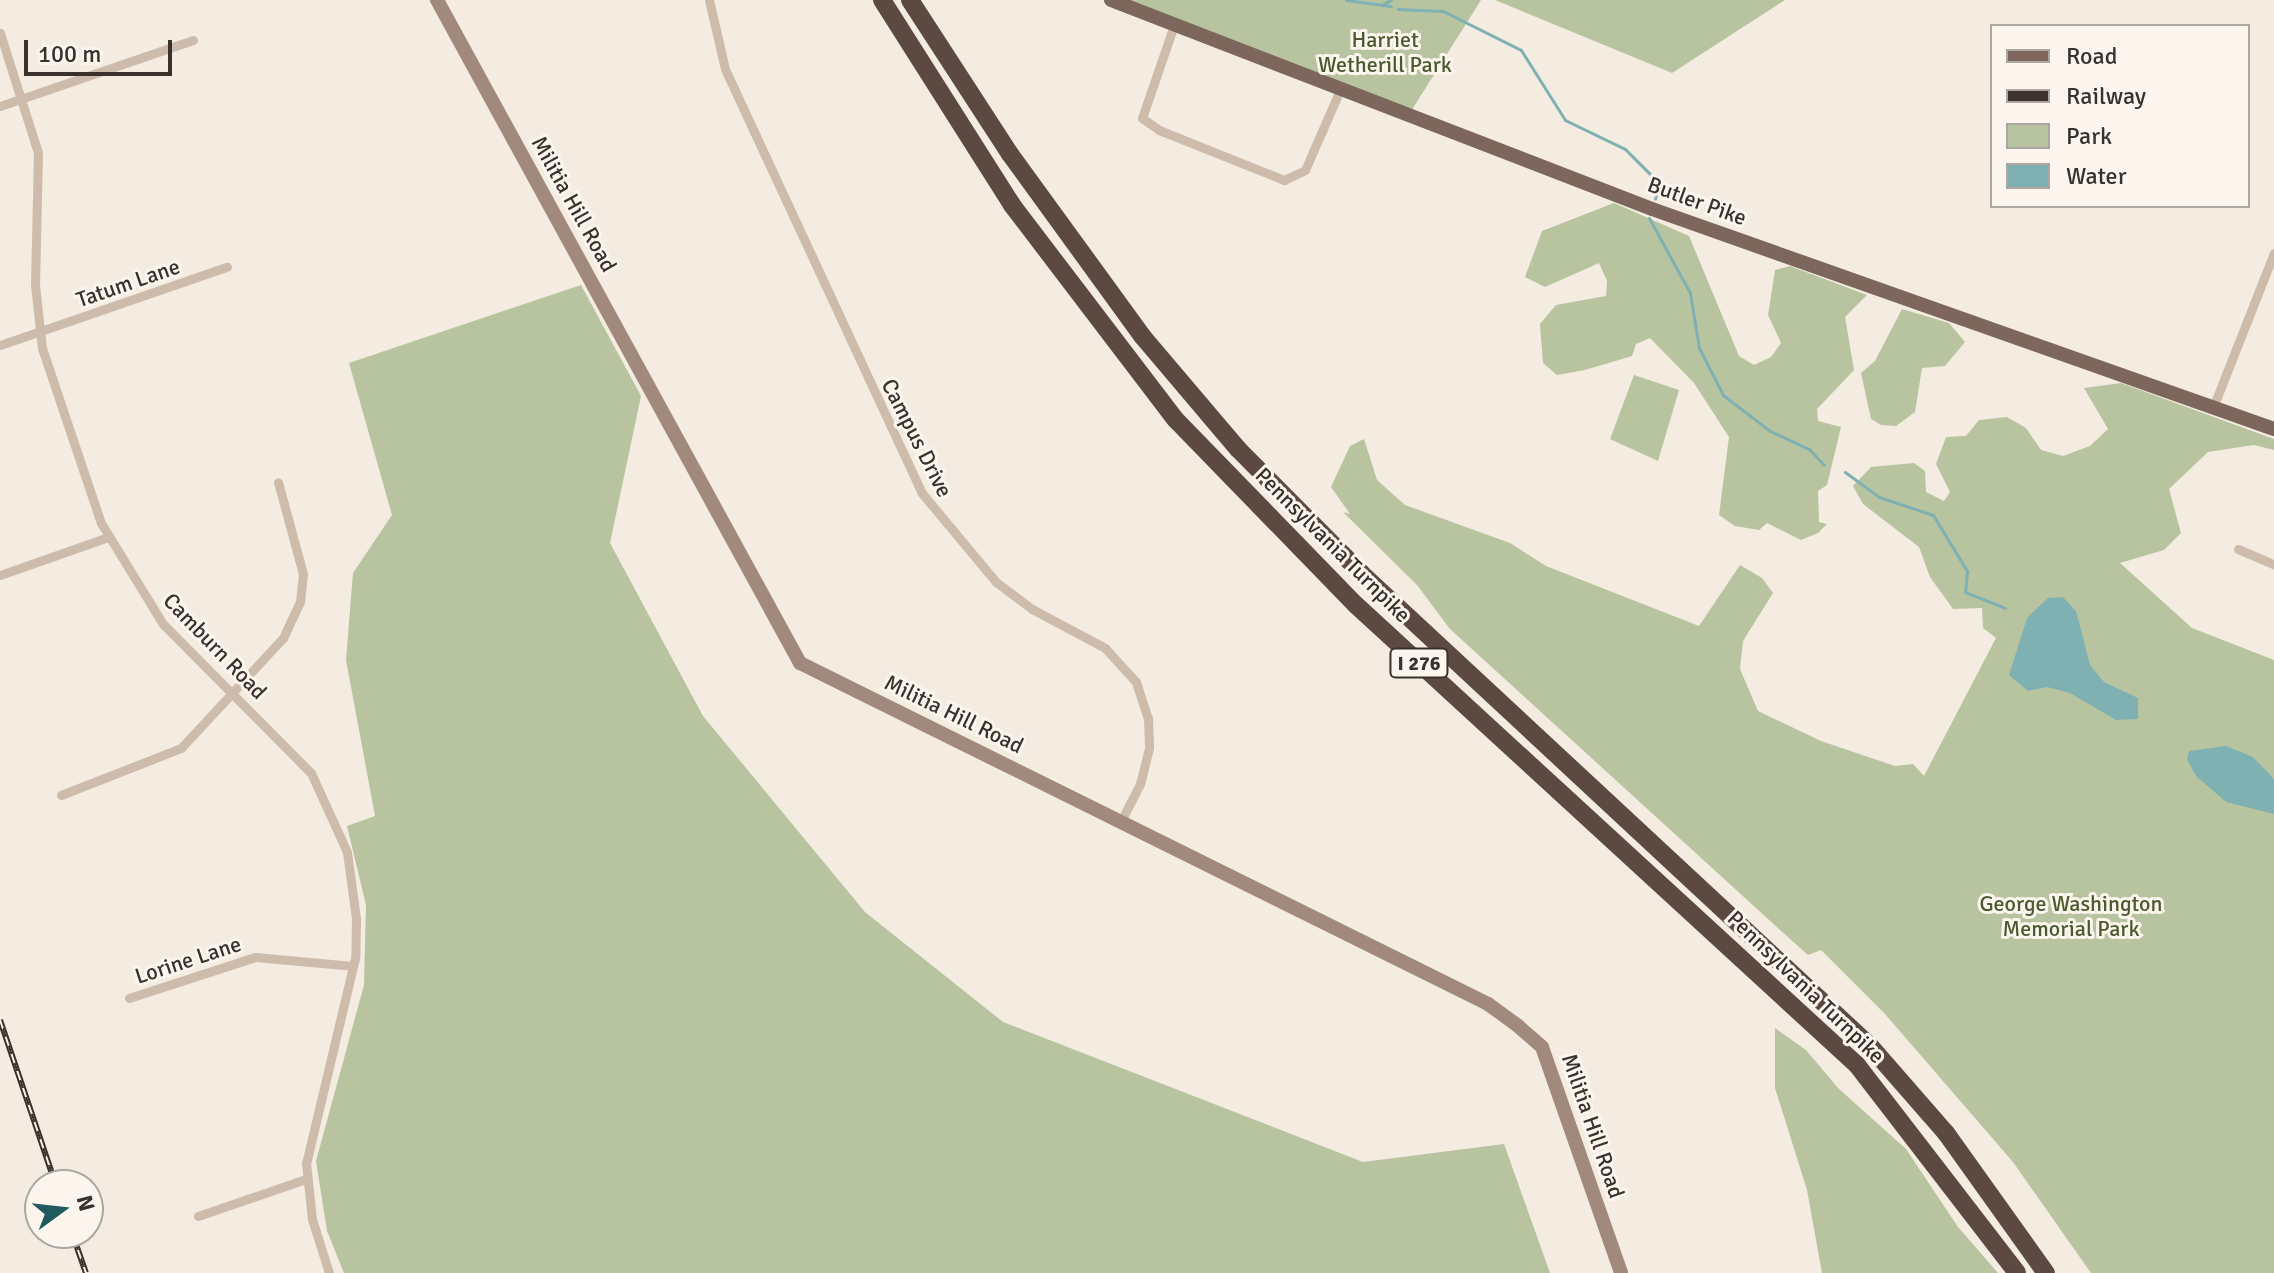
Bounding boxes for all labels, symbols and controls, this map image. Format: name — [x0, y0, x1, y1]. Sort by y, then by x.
scale bar — [28, 24, 176, 74]
legend — [1990, 24, 2250, 208]
park label: Harriet Wetherill Park — [1318, 26, 1452, 78]
text: 100 m — [38, 39, 101, 69]
text: Road — [2066, 41, 2117, 71]
text: Railway — [2066, 81, 2146, 111]
text: Park — [2066, 121, 2112, 151]
street label: Militia Hill Road — [526, 131, 622, 277]
text: Water — [2066, 161, 2126, 191]
street label: Butler Pike — [1644, 171, 1750, 231]
street label: Tatum Lane — [73, 253, 183, 313]
street label: Campus Drive — [876, 374, 958, 502]
street label: Pennsylvania Turnpike — [1250, 462, 1416, 628]
street label: Camburn Road — [158, 587, 272, 705]
road number: I 276 — [1389, 647, 1449, 679]
street label: Militia Hill Road — [880, 669, 1028, 759]
park label: George Washington Memorial Park — [1979, 890, 2163, 942]
street label: Pennsylvania Turnpike — [1722, 905, 1890, 1069]
street label: Lorine Lane — [132, 930, 244, 990]
street label: Militia Hill Road — [1556, 1050, 1630, 1202]
north arrow — [24, 1169, 104, 1249]
text: N — [71, 1192, 101, 1214]

